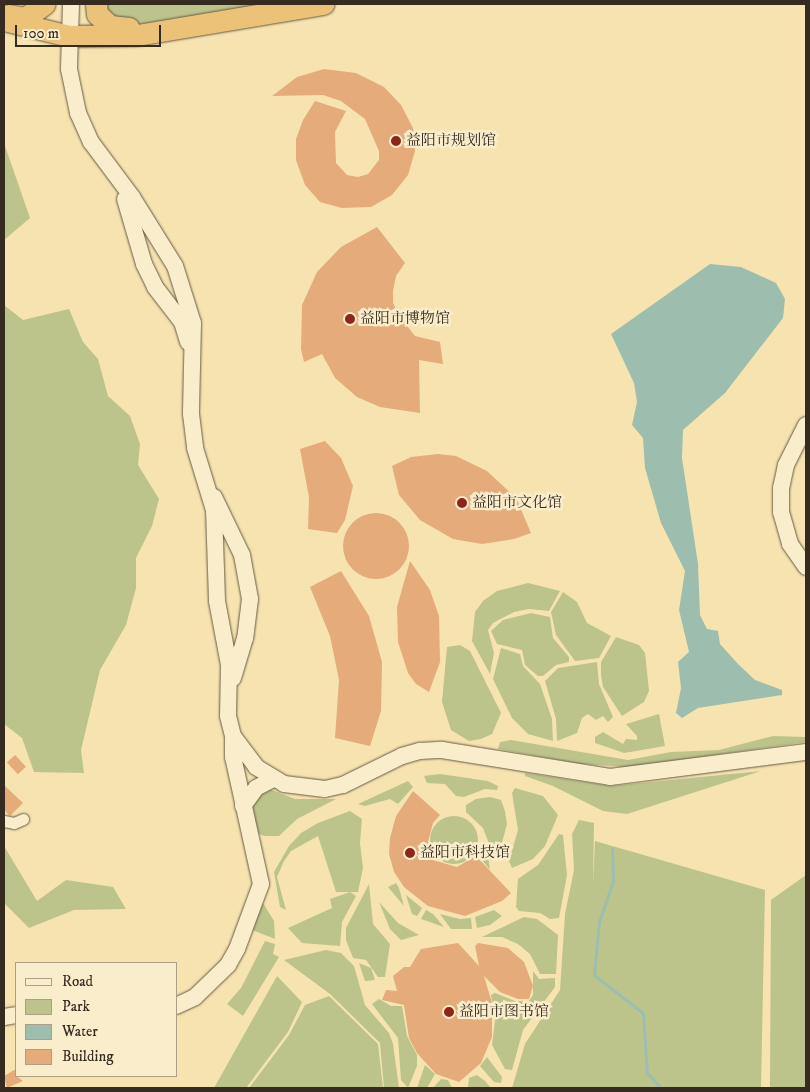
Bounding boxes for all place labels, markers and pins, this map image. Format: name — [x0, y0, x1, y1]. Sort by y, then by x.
place label: 益阳市规划馆 — [406, 132, 496, 150]
marker: 益阳市规划馆 — [390, 135, 402, 147]
place label: 益阳市博物馆 — [360, 310, 450, 328]
marker: 益阳市博物馆 — [344, 313, 356, 325]
place label: 益阳市文化馆 — [472, 494, 562, 512]
marker: 益阳市文化馆 — [456, 497, 468, 509]
place label: 益阳市科技馆 — [420, 844, 510, 862]
marker: 益阳市科技馆 — [404, 847, 416, 859]
place label: 益阳市图书馆 — [459, 1003, 549, 1021]
marker: 益阳市图书馆 — [443, 1006, 455, 1018]

